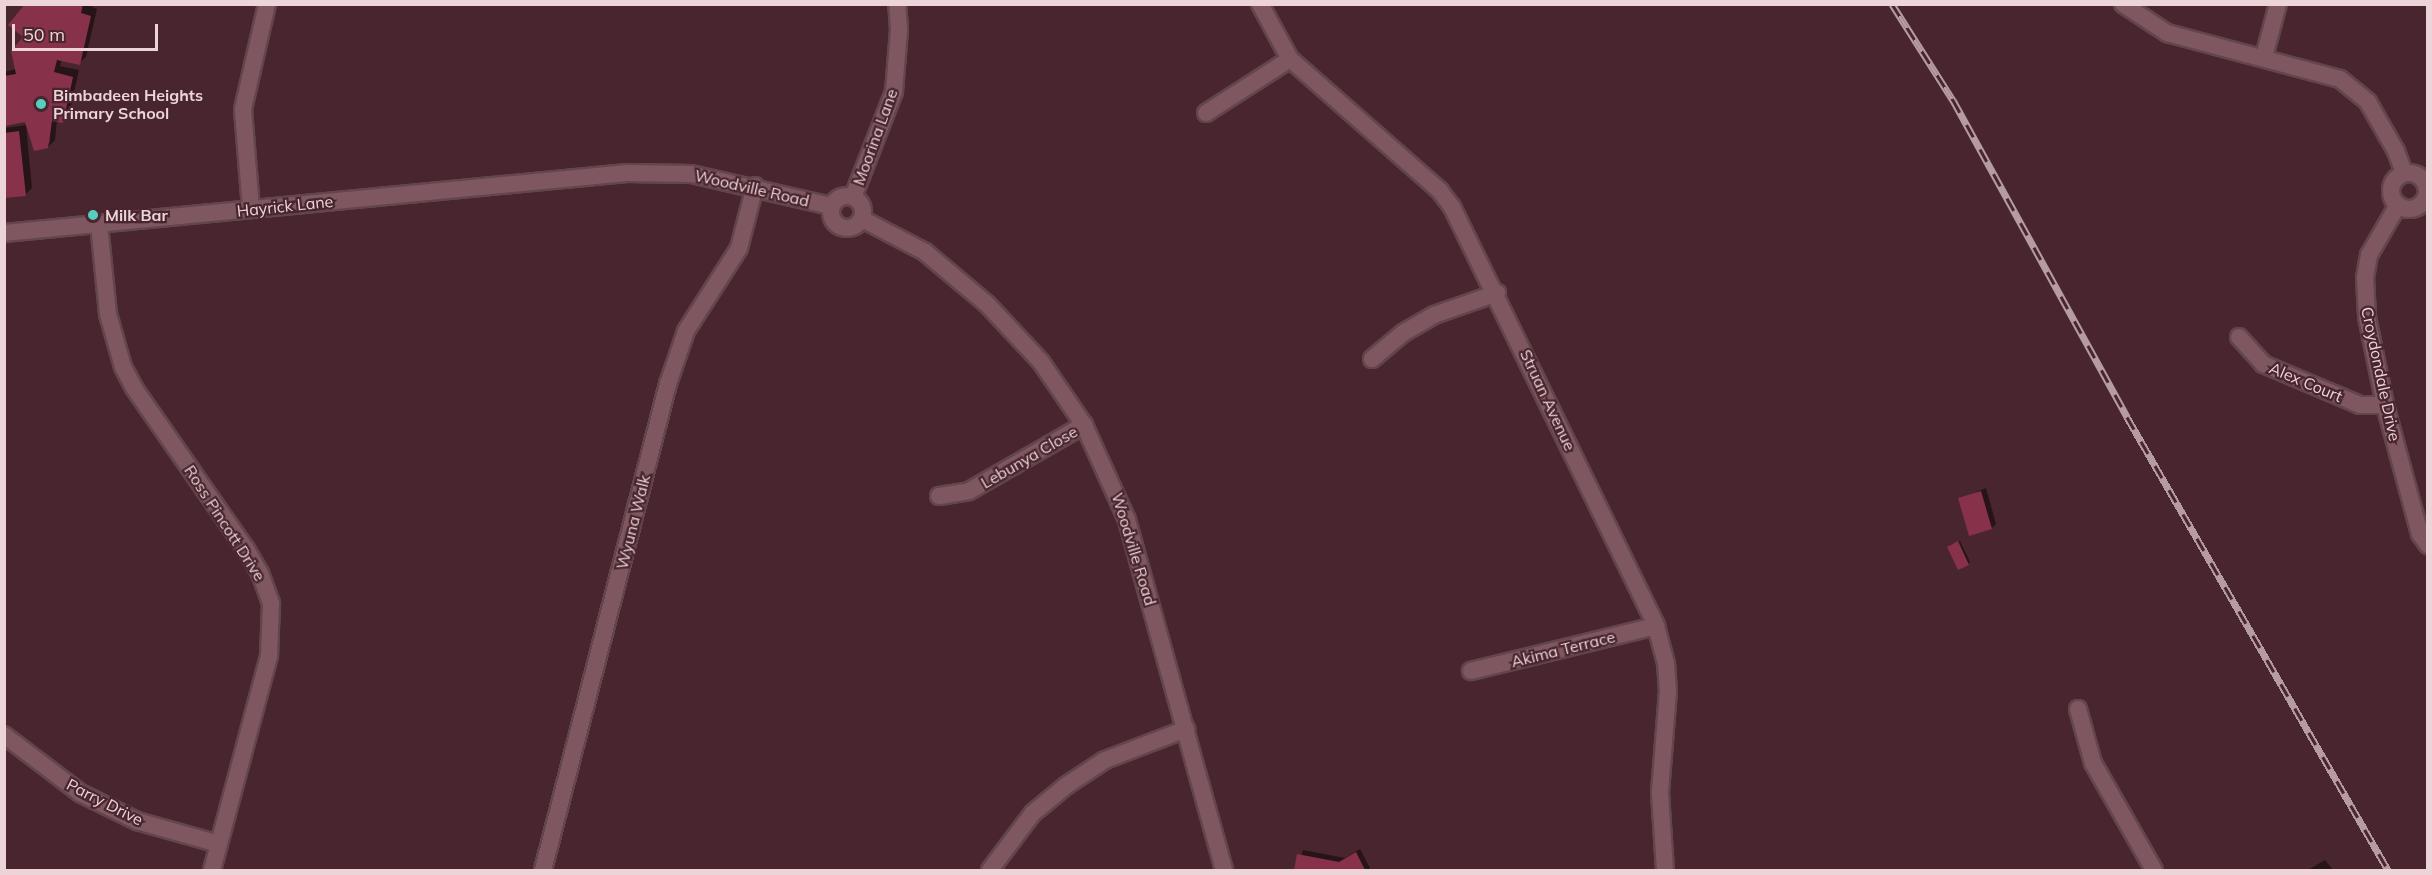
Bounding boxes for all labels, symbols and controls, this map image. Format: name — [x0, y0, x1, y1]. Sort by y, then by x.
scale bar — [15, 12, 160, 50]
text: 50 m — [23, 23, 65, 46]
place label: Bimbadeen Heights Primary School — [53, 85, 203, 123]
street label: Moorina Lane — [849, 86, 901, 188]
marker: Bimbadeen Heights Primary School — [34, 97, 48, 111]
street label: Woodville Road — [693, 166, 811, 210]
street label: Hayrick Lane — [236, 191, 334, 221]
place label: Milk Bar — [105, 205, 168, 225]
marker: Milk Bar — [86, 208, 100, 222]
street label: Croydondale Drive — [2357, 305, 2405, 443]
street label: Struan Avenue — [1516, 346, 1580, 454]
street label: Alex Court — [2267, 358, 2345, 406]
street label: Lebunya Close — [977, 422, 1081, 492]
street label: Ross Pincott Drive — [180, 461, 270, 585]
street label: Wyuna Walk — [612, 473, 654, 571]
street label: Woodville Road — [1108, 490, 1160, 608]
street label: Akima Terrace — [1509, 627, 1617, 671]
street label: Parry Drive — [64, 775, 146, 829]

